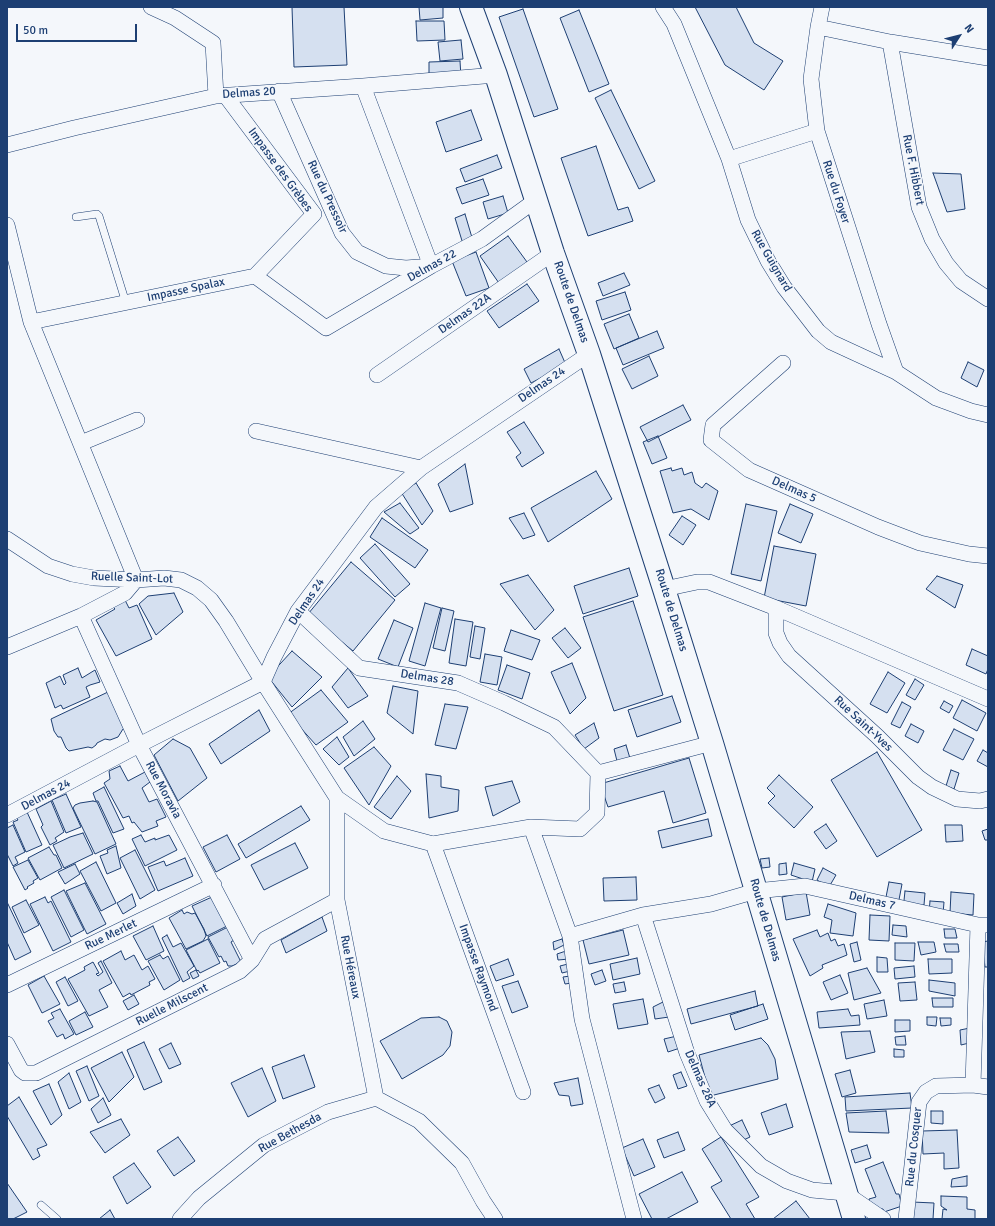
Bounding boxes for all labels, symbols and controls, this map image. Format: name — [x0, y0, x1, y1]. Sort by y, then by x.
scale bar — [18, 16, 139, 42]
north arrow — [939, 16, 979, 56]
text: N — [962, 22, 977, 36]
text: 50 m — [23, 23, 48, 38]
street label: Delmas 20 — [222, 84, 276, 102]
street label: Impasse des Grèbes — [245, 125, 315, 215]
street label: Rue F. Hibbert — [899, 133, 927, 207]
street label: Rue du Pressoir — [304, 158, 350, 236]
street label: Rue du Foyer — [819, 159, 853, 225]
street label: Rue Guignard — [747, 227, 795, 295]
street label: Delmas 22 — [405, 247, 459, 285]
street label: Route de Delmas — [550, 259, 592, 345]
street label: Impasse Spalax — [146, 275, 226, 305]
street label: Delmas 22A — [436, 291, 494, 337]
street label: Delmas 24 — [516, 364, 568, 406]
street label: Delmas 5 — [769, 474, 819, 506]
street label: Route de Delmas — [652, 567, 690, 653]
street label: Ruelle Saint-Lot — [91, 569, 173, 587]
street label: Delmas 24 — [286, 576, 328, 628]
street label: Delmas 28 — [399, 667, 455, 689]
street label: Rue Saint-Yves — [831, 693, 895, 755]
street label: Rue Moravia — [142, 759, 184, 821]
street label: Delmas 24 — [19, 776, 73, 814]
street label: Route de Delmas — [746, 877, 784, 963]
street label: Delmas 7 — [847, 889, 897, 913]
street label: Rue Merlet — [83, 916, 139, 954]
street label: Impasse Raymond — [455, 922, 501, 1014]
street label: Rue Héreaux — [337, 934, 363, 1000]
street label: Ruelle Milscent — [134, 981, 210, 1029]
street label: Delmas 28A — [681, 1048, 719, 1110]
street label: Rue du Cosquer — [903, 1107, 925, 1187]
street label: Rue Bethesda — [256, 1110, 324, 1156]

